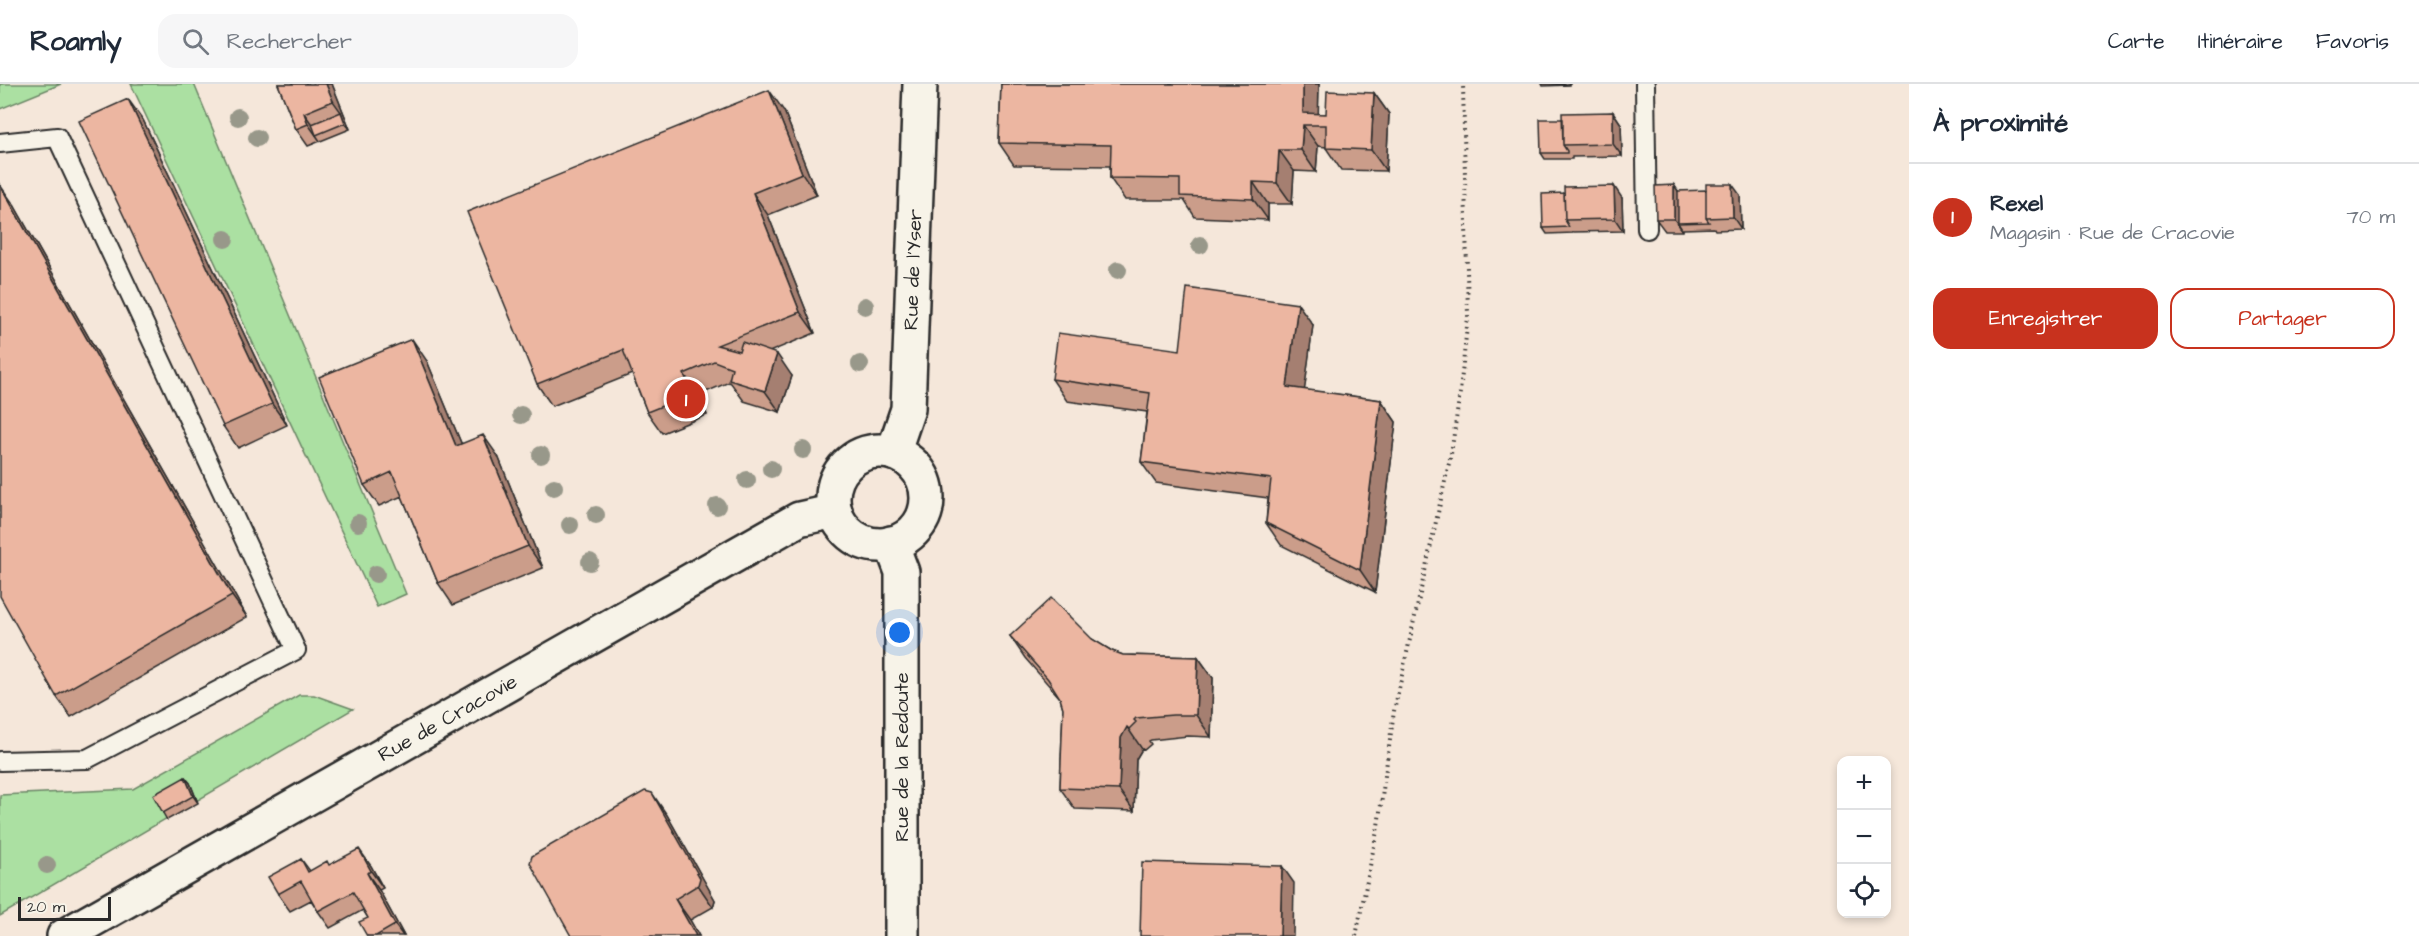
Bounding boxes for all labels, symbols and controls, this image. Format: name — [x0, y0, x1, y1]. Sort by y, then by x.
search box — [158, 14, 578, 68]
text: Roamly — [30, 22, 122, 61]
icon: search — [179, 25, 212, 58]
text: Rechercher — [227, 26, 352, 57]
text: Carte — [2108, 27, 2165, 56]
text: Itinéraire — [2198, 27, 2283, 56]
text: Favoris — [2316, 27, 2389, 56]
text: À proximité — [1933, 105, 2068, 141]
text: Rexel — [1990, 188, 2043, 219]
text: 1 — [1951, 203, 1954, 231]
text: 70 m — [2347, 203, 2395, 231]
street label: Rue de l'Yser — [897, 208, 929, 331]
text: Magasin · Rue de Cracovie — [1990, 219, 2235, 247]
button: Enregistrer — [1933, 288, 2158, 349]
button: Partager — [2170, 288, 2395, 349]
pin: 1 — [666, 376, 706, 422]
your location — [885, 618, 914, 647]
street label: Rue de Cracovie — [373, 668, 522, 769]
street label: Rue de la Redoute — [888, 672, 916, 842]
map controls — [1837, 756, 1891, 918]
button: + — [1837, 756, 1891, 810]
button: − — [1837, 810, 1891, 864]
button: locate — [1837, 864, 1891, 918]
scale bar — [18, 894, 111, 922]
text: 20 m — [27, 896, 65, 918]

